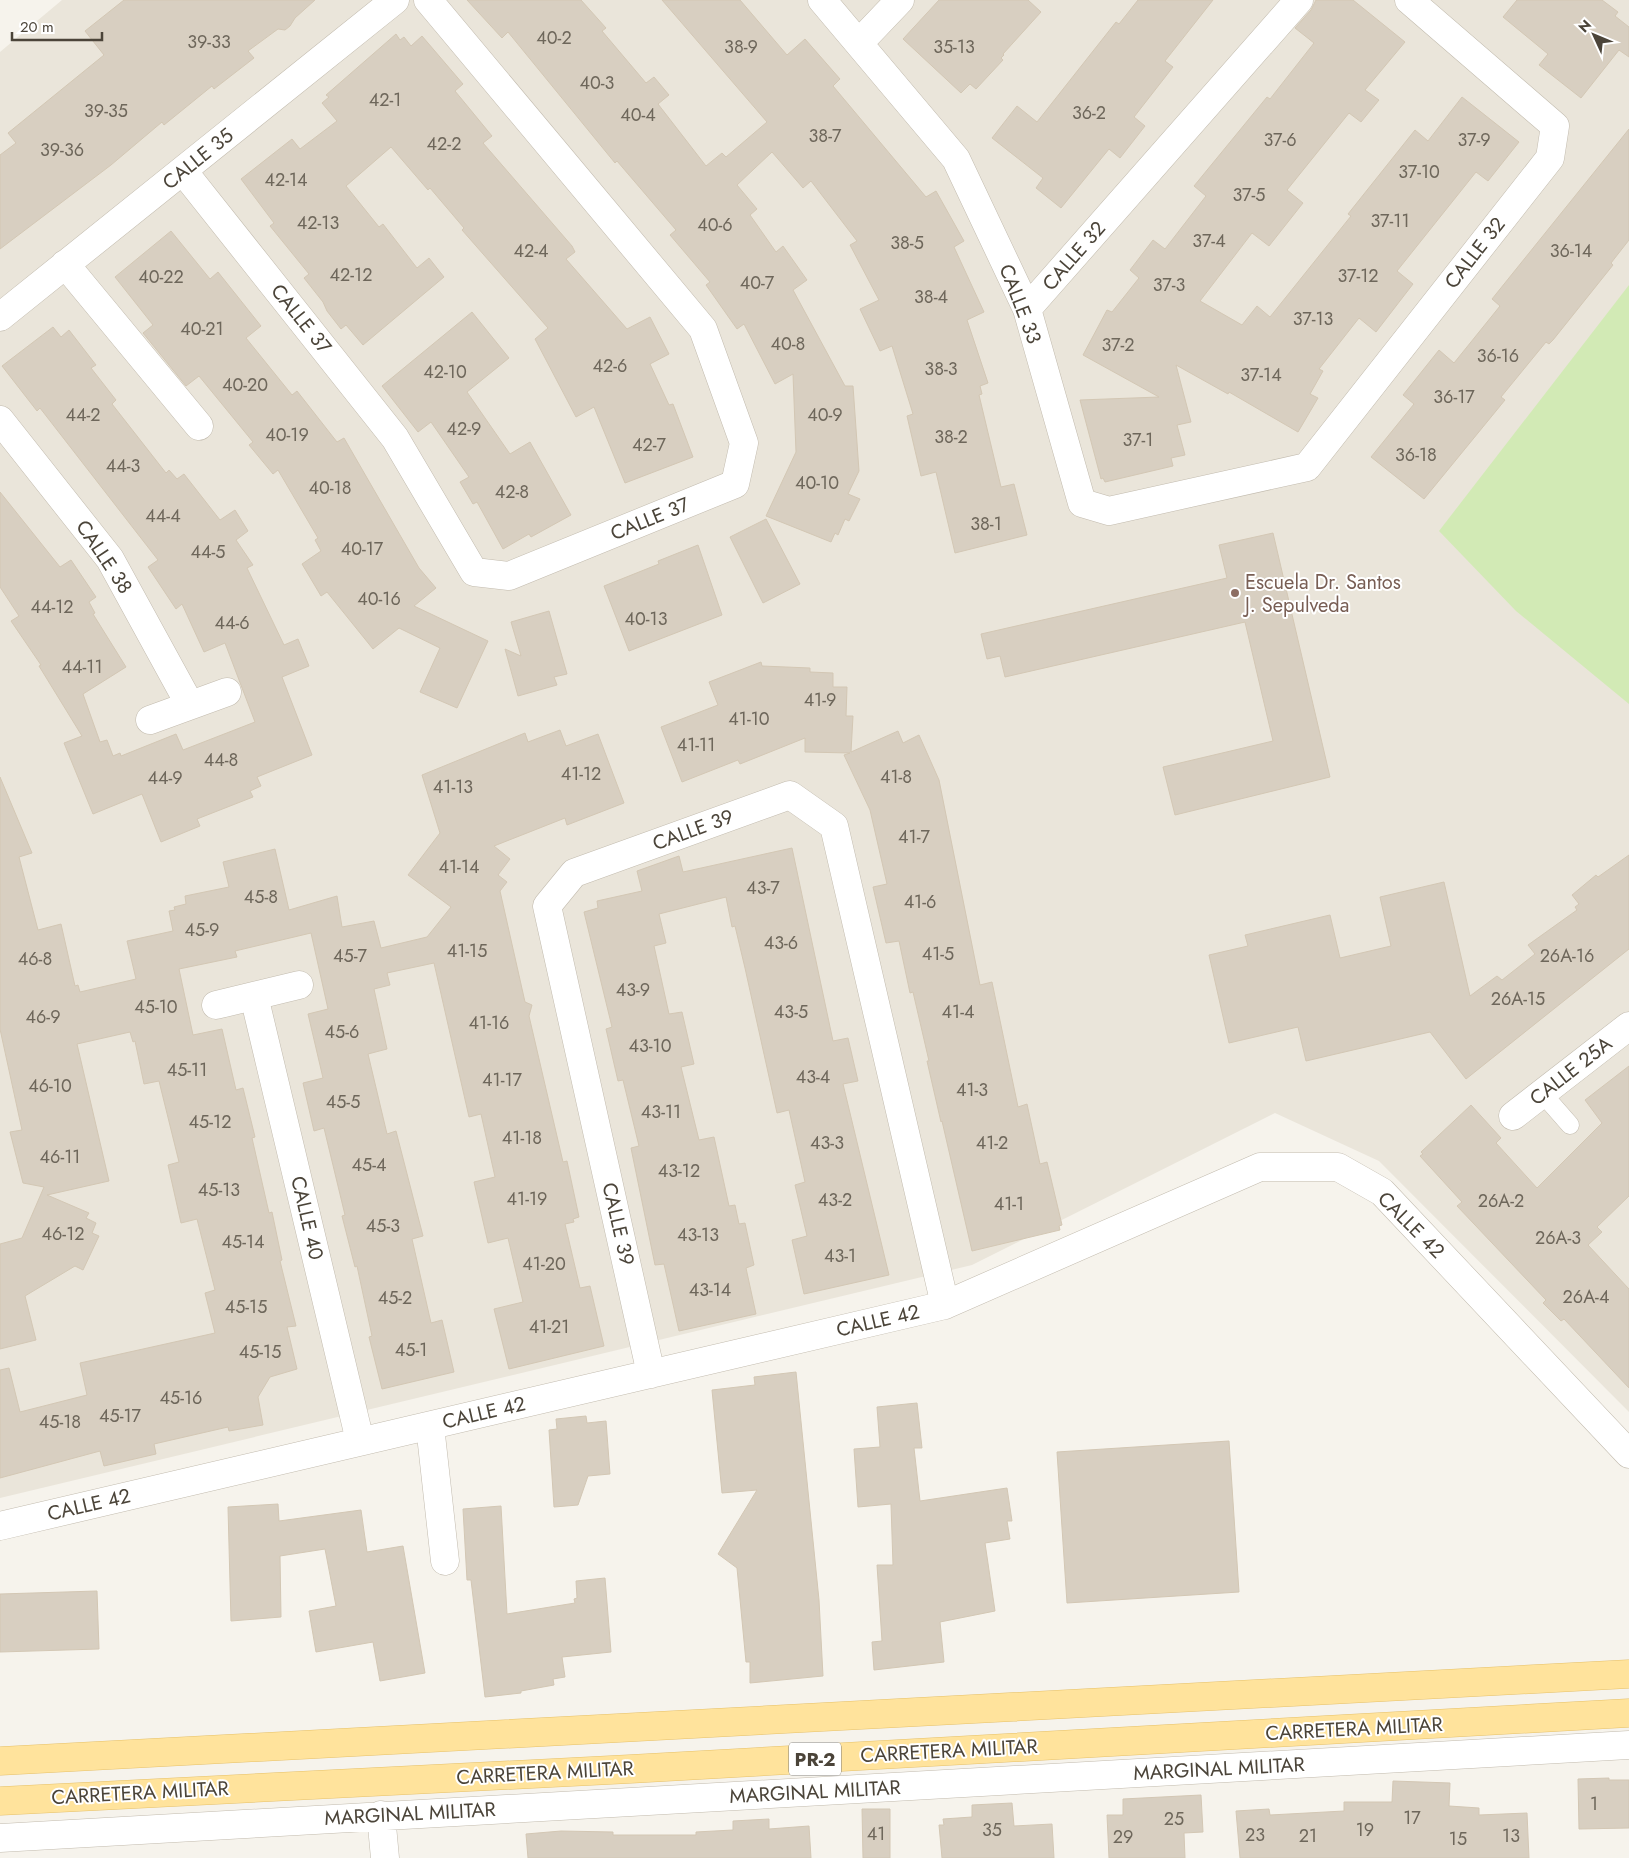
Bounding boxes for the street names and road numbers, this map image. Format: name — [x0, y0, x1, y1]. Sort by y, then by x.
street label: CALLE 35 — [156, 121, 240, 197]
street label: CALLE 32 — [1438, 211, 1512, 295]
street label: CALLE 32 — [1036, 215, 1112, 297]
street label: CALLE 33 — [992, 260, 1049, 348]
street label: CALLE 37 — [264, 278, 339, 361]
street label: CALLE 37 — [606, 490, 694, 548]
street label: CALLE 38 — [69, 514, 139, 600]
street label: CALLE 39 — [649, 802, 737, 858]
street label: CALLE 25A — [1524, 1029, 1619, 1112]
street label: CALLE 40 — [283, 1173, 331, 1263]
street label: CALLE 39 — [594, 1180, 642, 1268]
street label: CALLE 42 — [1371, 1185, 1451, 1265]
street label: CALLE 42 — [834, 1297, 922, 1345]
street label: CALLE 42 — [440, 1389, 528, 1437]
street label: CALLE 42 — [45, 1481, 133, 1529]
street label: CARRETERA MILITAR — [1265, 1710, 1443, 1748]
street label: CARRETERA MILITAR — [860, 1732, 1038, 1770]
road number: PR-2 — [789, 1742, 841, 1776]
street label: MARGINAL MILITAR — [1133, 1750, 1305, 1788]
street label: CARRETERA MILITAR — [456, 1754, 634, 1792]
street label: MARGINAL MILITAR — [729, 1773, 901, 1811]
street label: CARRETERA MILITAR — [51, 1774, 229, 1812]
street label: MARGINAL MILITAR — [324, 1795, 496, 1833]

